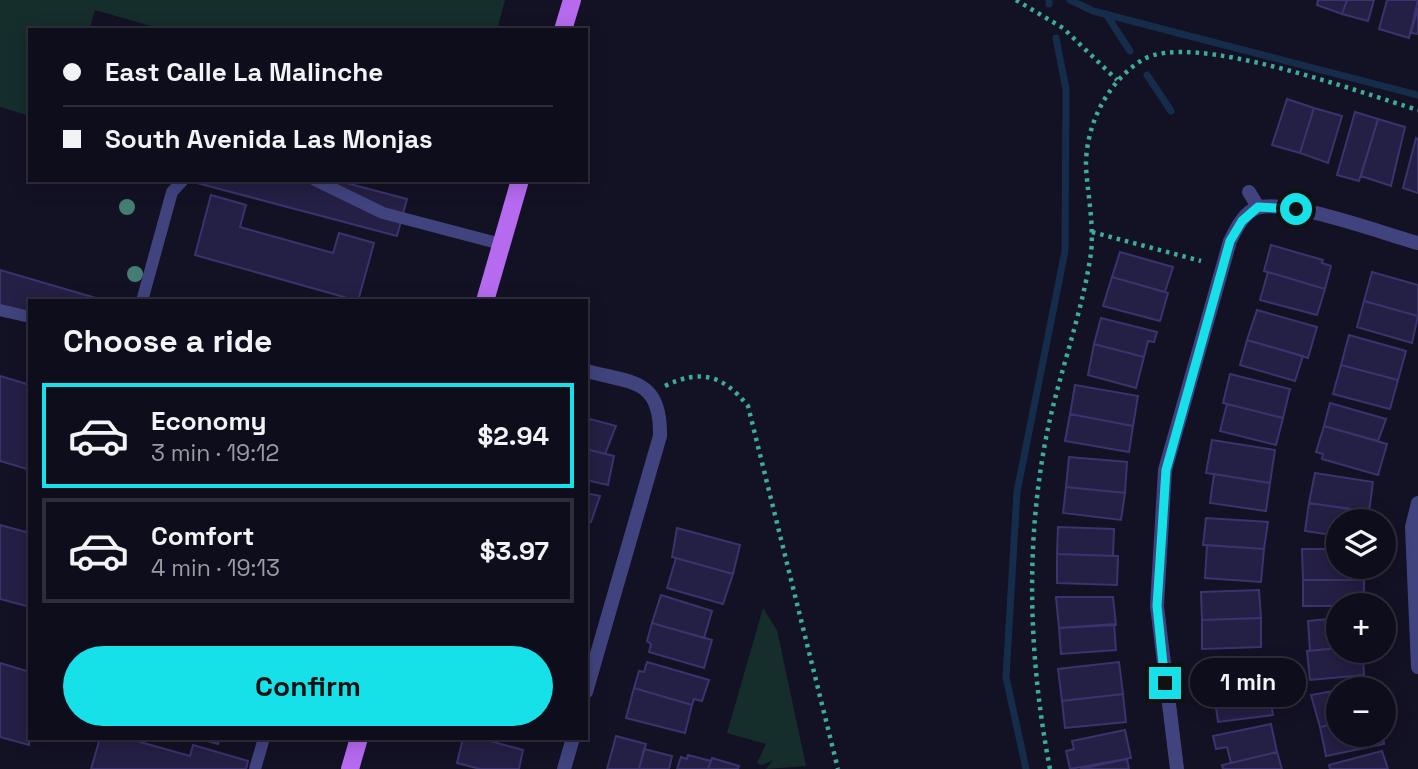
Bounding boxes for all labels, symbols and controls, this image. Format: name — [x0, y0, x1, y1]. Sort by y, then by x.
text: East Calle La Malinche — [105, 55, 383, 89]
text: South Avenida Las Monjas — [105, 122, 433, 156]
route start — [1280, 193, 1312, 225]
text: Choose a ride — [63, 321, 273, 361]
icon: car — [67, 404, 130, 467]
text: Economy — [151, 404, 267, 438]
text: $2.94 — [477, 419, 549, 453]
text: 3 min · 19:12 — [151, 438, 279, 468]
map controls — [1326, 509, 1396, 747]
button: layers — [1326, 509, 1396, 579]
icon: car — [67, 519, 130, 582]
text: Comfort — [151, 519, 254, 553]
text: $3.97 — [480, 534, 549, 568]
text: 4 min · 19:13 — [151, 553, 280, 583]
button: + — [1326, 593, 1396, 663]
button: Confirm — [63, 646, 553, 726]
callout: 1 min — [1190, 658, 1305, 708]
route end — [1149, 667, 1181, 699]
text: 1 min — [1220, 667, 1276, 697]
button: − — [1326, 677, 1396, 747]

